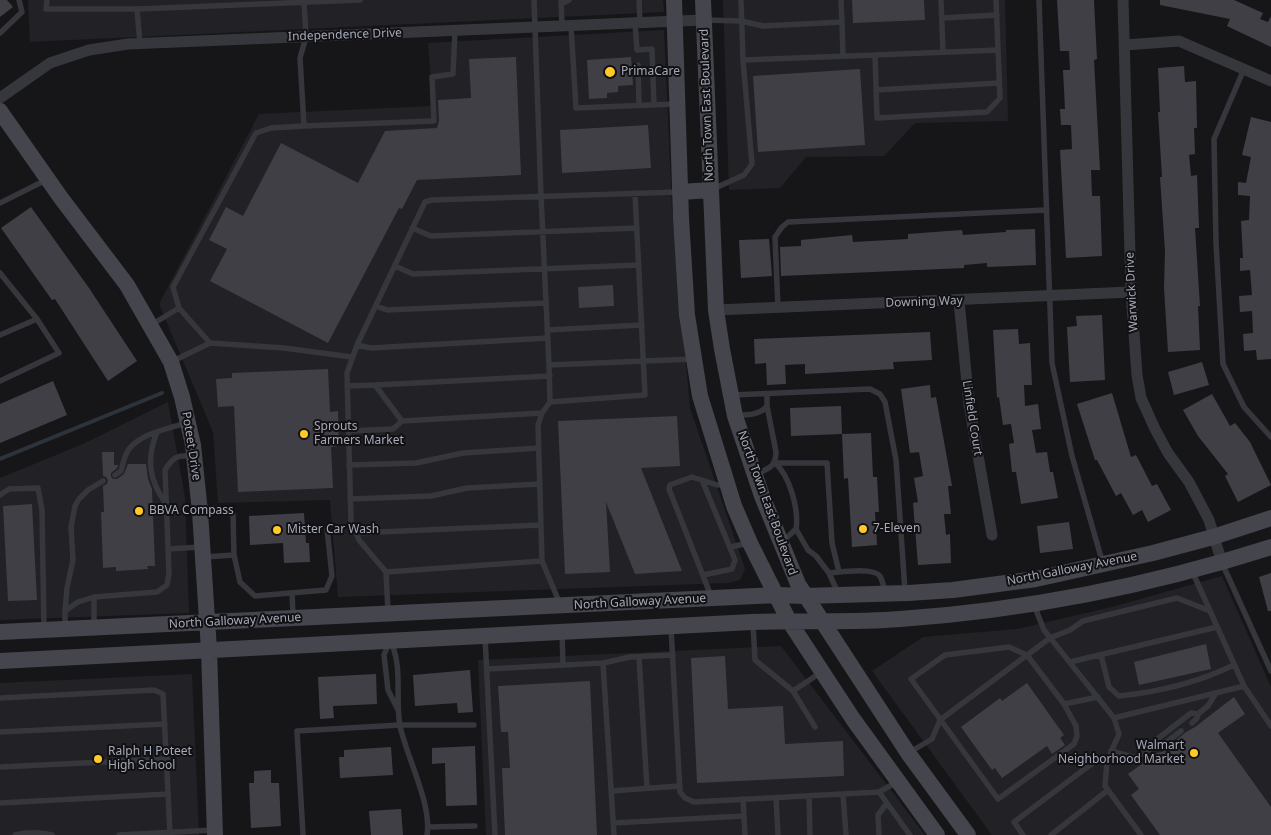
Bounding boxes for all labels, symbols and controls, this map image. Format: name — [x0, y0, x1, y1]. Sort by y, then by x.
street label: Independence Drive — [288, 26, 402, 44]
street label: North Town East Boulevard — [697, 28, 717, 182]
marker: PrimaCare — [603, 65, 617, 79]
place label: PrimaCare — [621, 65, 680, 79]
street label: Warwick Drive — [1123, 252, 1141, 332]
street label: Downing Way — [885, 293, 963, 311]
street label: Linfield Court — [959, 379, 985, 457]
street label: Poteet Drive — [178, 411, 204, 481]
place label: Sprouts Farmers Market — [314, 420, 404, 448]
marker: Sprouts Farmers Market — [298, 428, 310, 440]
street label: North Town East Boulevard — [734, 429, 800, 577]
place label: BBVA Compass — [149, 504, 234, 518]
marker: BBVA Compass — [133, 505, 145, 517]
place label: 7-Eleven — [873, 522, 920, 536]
place label: Mister Car Wash — [287, 523, 379, 537]
marker: 7-Eleven — [857, 523, 869, 535]
marker: Mister Car Wash — [271, 524, 283, 536]
street label: North Galloway Avenue — [1006, 549, 1138, 589]
street label: North Galloway Avenue — [574, 591, 706, 613]
street label: North Galloway Avenue — [169, 610, 301, 632]
place label: Walmart Neighborhood Market — [1058, 739, 1184, 767]
place label: Ralph H Poteet High School — [108, 745, 192, 773]
marker: Walmart Neighborhood Market — [1188, 747, 1200, 759]
marker: Ralph H Poteet High School — [92, 753, 104, 765]

